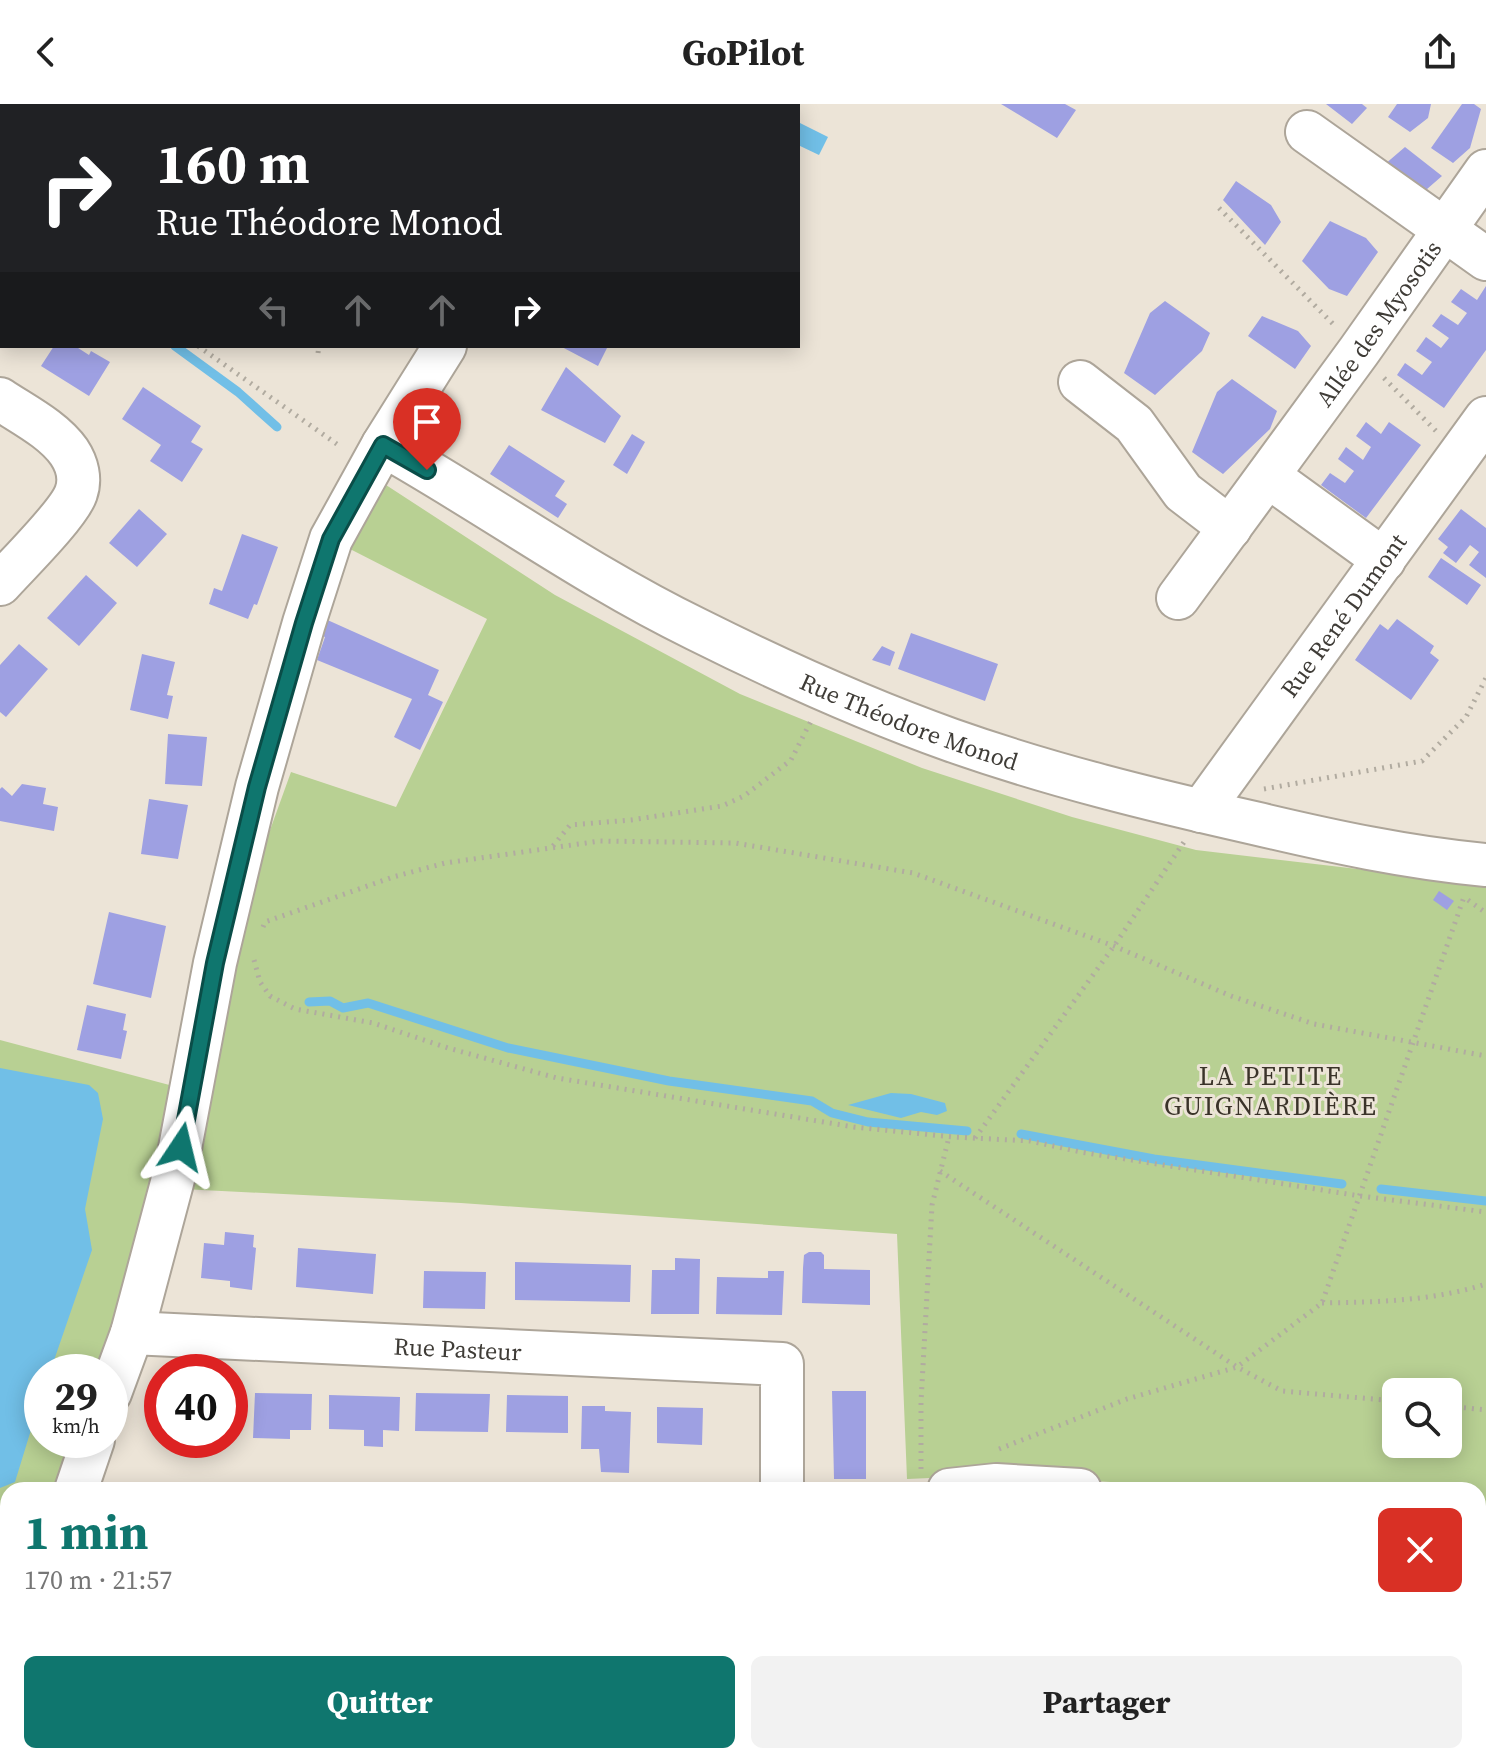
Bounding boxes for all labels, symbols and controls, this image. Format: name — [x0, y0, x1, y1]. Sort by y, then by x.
text: GoPilot — [682, 28, 804, 77]
icon: back — [24, 30, 68, 74]
icon: share — [1418, 30, 1462, 74]
text: 160 m — [156, 125, 310, 202]
icon: right — [24, 136, 128, 240]
text: Rue Théodore Monod — [156, 198, 503, 247]
street label: Allée des Myosotis — [1307, 233, 1449, 413]
icon: left — [252, 288, 296, 332]
icon: ahead — [336, 288, 380, 332]
icon: ahead — [420, 288, 464, 332]
icon: right — [504, 288, 548, 332]
pin — [393, 388, 461, 470]
icon: arrive — [405, 400, 449, 444]
street label: Rue René Dumont — [1272, 526, 1414, 704]
street label: Rue Théodore Monod — [795, 664, 1023, 778]
district label: LA PETITE GUIGNARDIÈRE — [1164, 1058, 1378, 1124]
position arrow — [139, 1105, 223, 1189]
street label: Rue Pasteur — [393, 1329, 522, 1368]
speed limit sign: 40 — [144, 1354, 248, 1458]
text: 29 — [54, 1369, 98, 1423]
map controls — [1382, 1378, 1462, 1458]
button: search — [1382, 1378, 1462, 1458]
text: km/h — [52, 1412, 100, 1440]
text: 1 min — [24, 1499, 149, 1565]
button: close — [1378, 1508, 1462, 1592]
text: 170 m · 21:57 — [24, 1562, 172, 1598]
button: Quitter — [24, 1656, 735, 1748]
button: Partager — [751, 1656, 1462, 1748]

